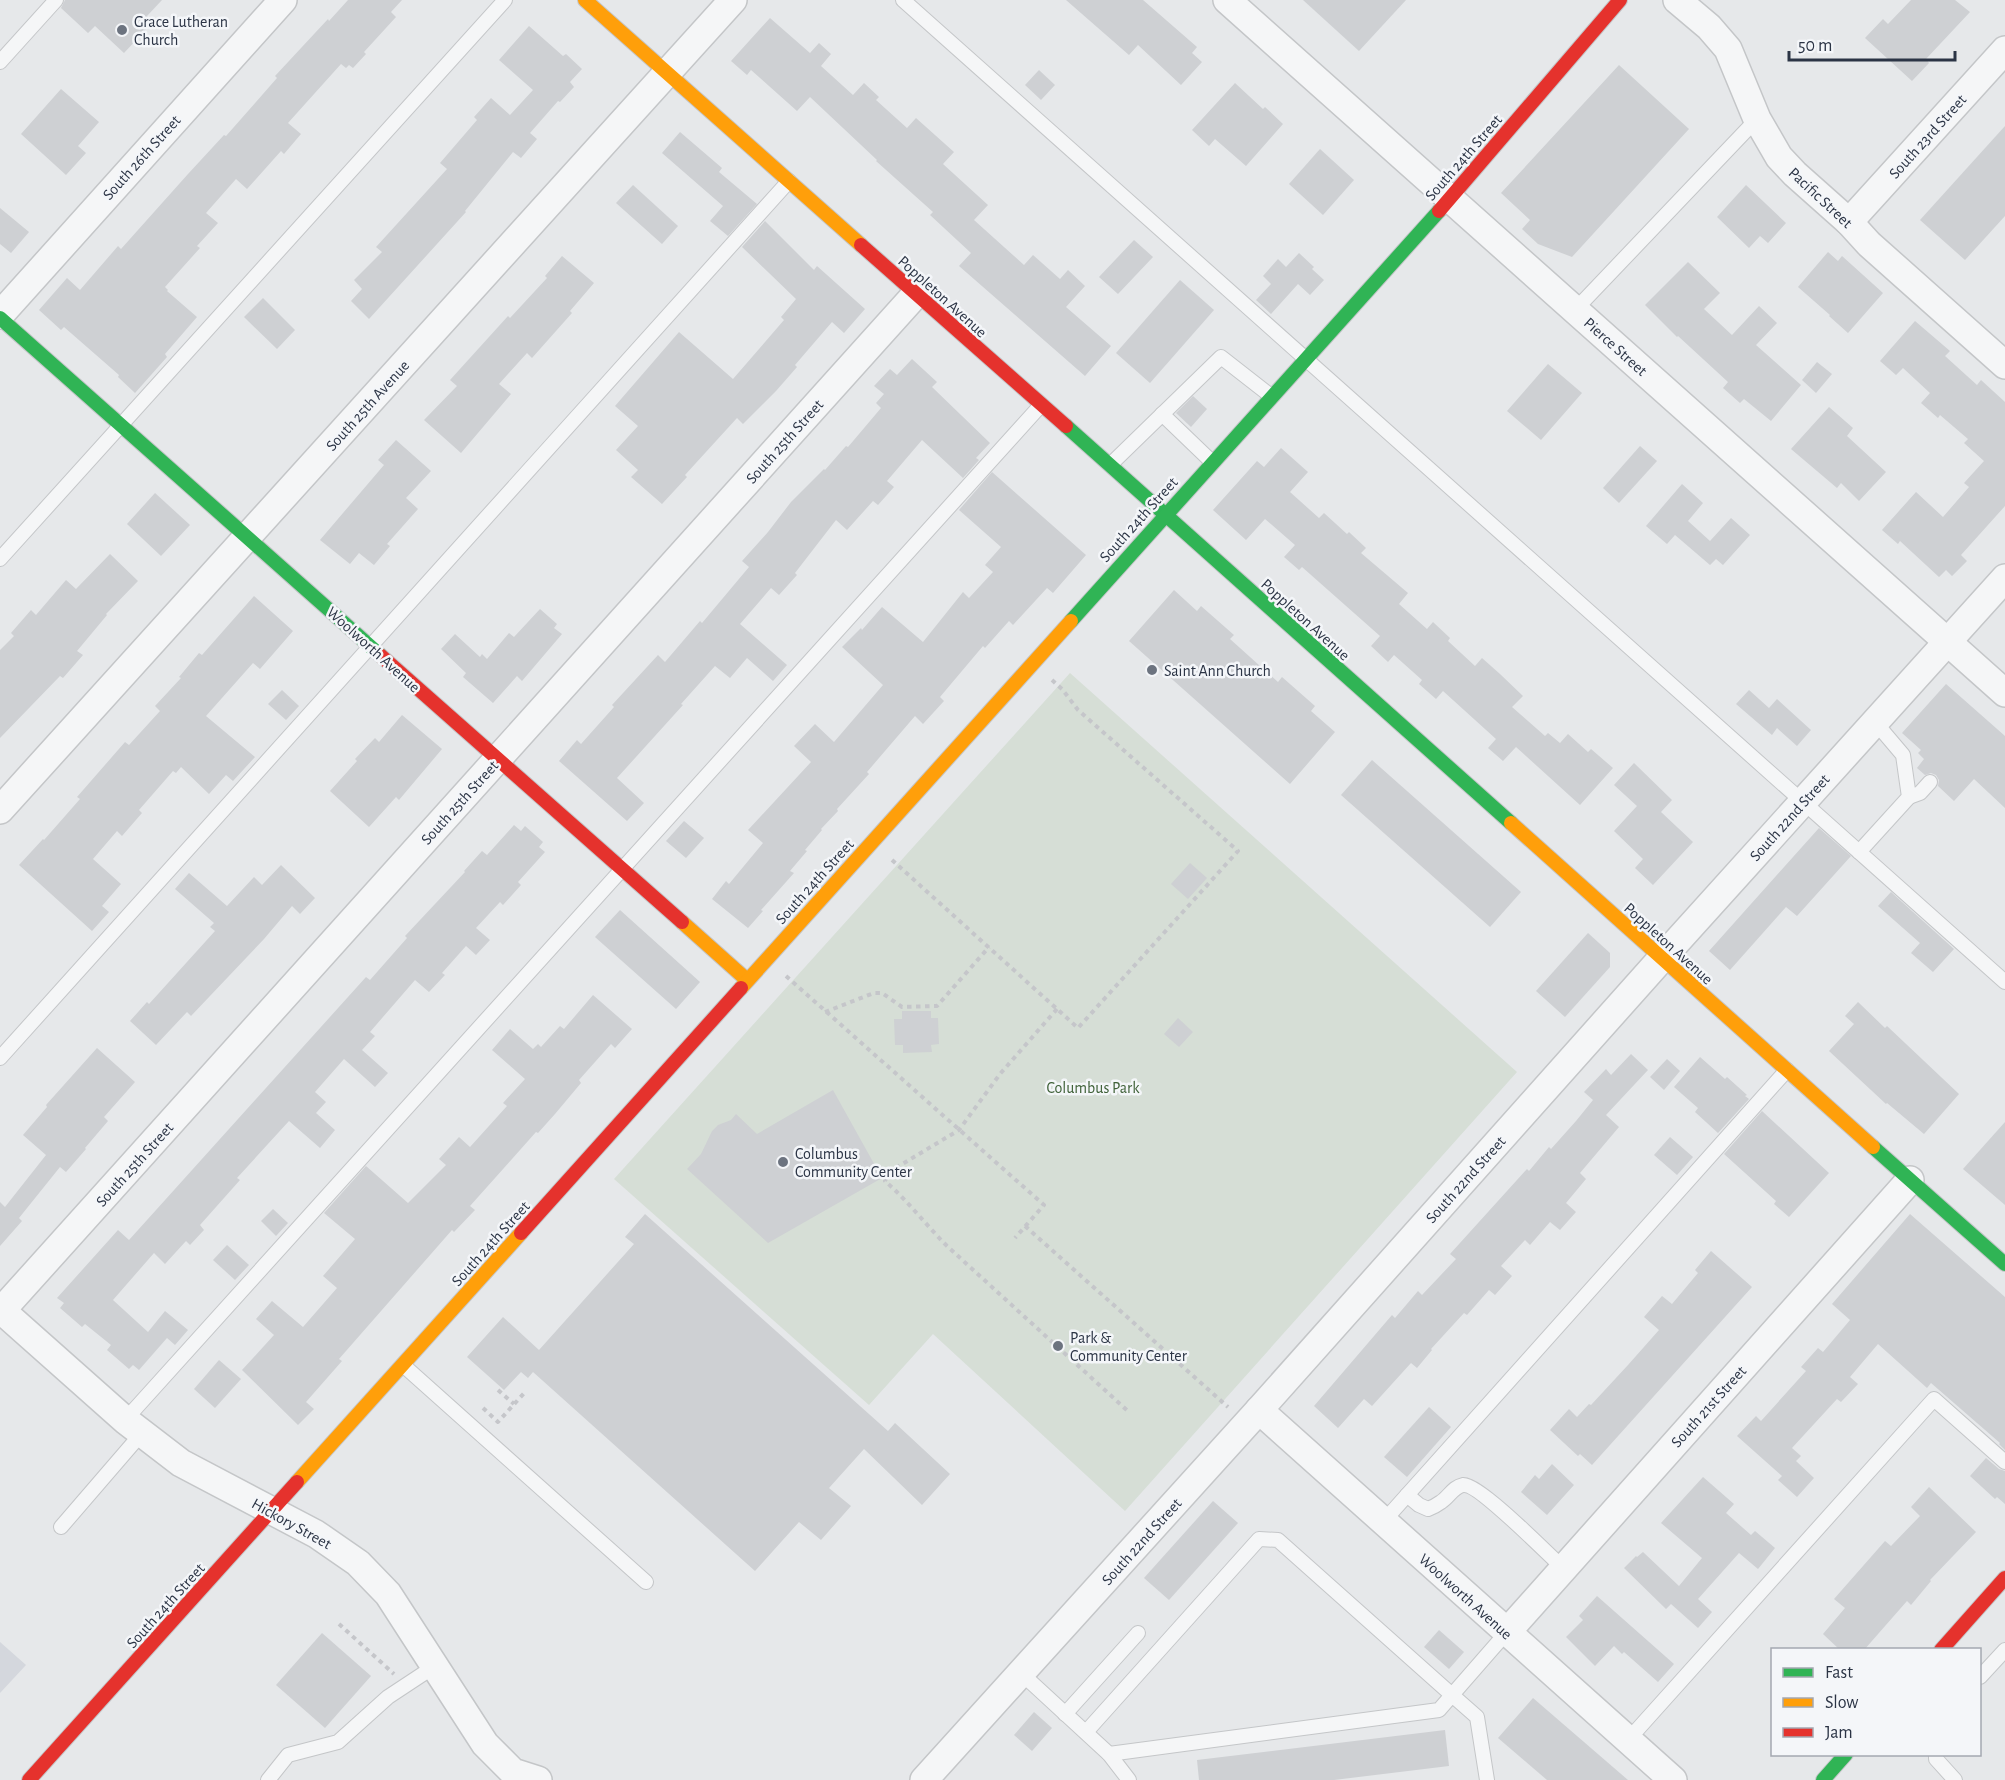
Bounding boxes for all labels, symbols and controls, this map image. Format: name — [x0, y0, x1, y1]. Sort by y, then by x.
place label: Grace Lutheran Church — [134, 14, 228, 48]
marker: Grace Lutheran Church — [115, 23, 129, 37]
scale bar — [1789, 24, 1956, 62]
text: 50 m — [1798, 37, 1832, 55]
street label: South 23rd Street — [1886, 92, 1969, 182]
street label: South 26th Street — [100, 112, 184, 203]
street label: South 24th Street — [1422, 112, 1505, 204]
street label: Pacific Street — [1785, 164, 1855, 231]
street label: Poppleton Avenue — [895, 253, 990, 341]
street label: Pierce Street — [1581, 315, 1650, 379]
street label: South 25th Avenue — [323, 357, 412, 454]
street label: South 25th Street — [743, 397, 826, 487]
street label: South 24th Street — [1097, 474, 1181, 565]
street label: Poppleton Avenue — [1258, 576, 1353, 664]
street label: Woolworth Avenue — [324, 604, 423, 696]
marker: Saint Ann Church — [1145, 663, 1159, 677]
place label: Saint Ann Church — [1164, 663, 1271, 679]
street label: South 25th Street — [418, 758, 501, 848]
street label: South 22nd Street — [1747, 771, 1833, 864]
street label: South 24th Street — [773, 836, 857, 927]
street label: Poppleton Avenue — [1621, 900, 1716, 988]
park label: Columbus Park — [1046, 1080, 1140, 1096]
street label: South 25th Street — [93, 1120, 176, 1210]
street label: South 22nd Street — [1423, 1133, 1509, 1226]
place label: Columbus Community Center — [795, 1146, 913, 1181]
marker: Columbus Community Center — [776, 1155, 790, 1169]
street label: South 24th Street — [449, 1198, 533, 1289]
place label: Park & Community Center — [1070, 1330, 1188, 1365]
marker: Park & Community Center — [1051, 1339, 1065, 1353]
street label: South 21st Street — [1668, 1363, 1749, 1450]
street label: Hickory Street — [249, 1495, 334, 1553]
street label: South 22nd Street — [1099, 1495, 1185, 1588]
street label: Woolworth Avenue — [1416, 1551, 1515, 1643]
street label: South 24th Street — [124, 1560, 208, 1651]
legend — [1771, 1648, 1981, 1756]
text: Fast — [1825, 1664, 1853, 1682]
text: Slow — [1825, 1694, 1858, 1712]
text: Jam — [1825, 1724, 1853, 1742]

